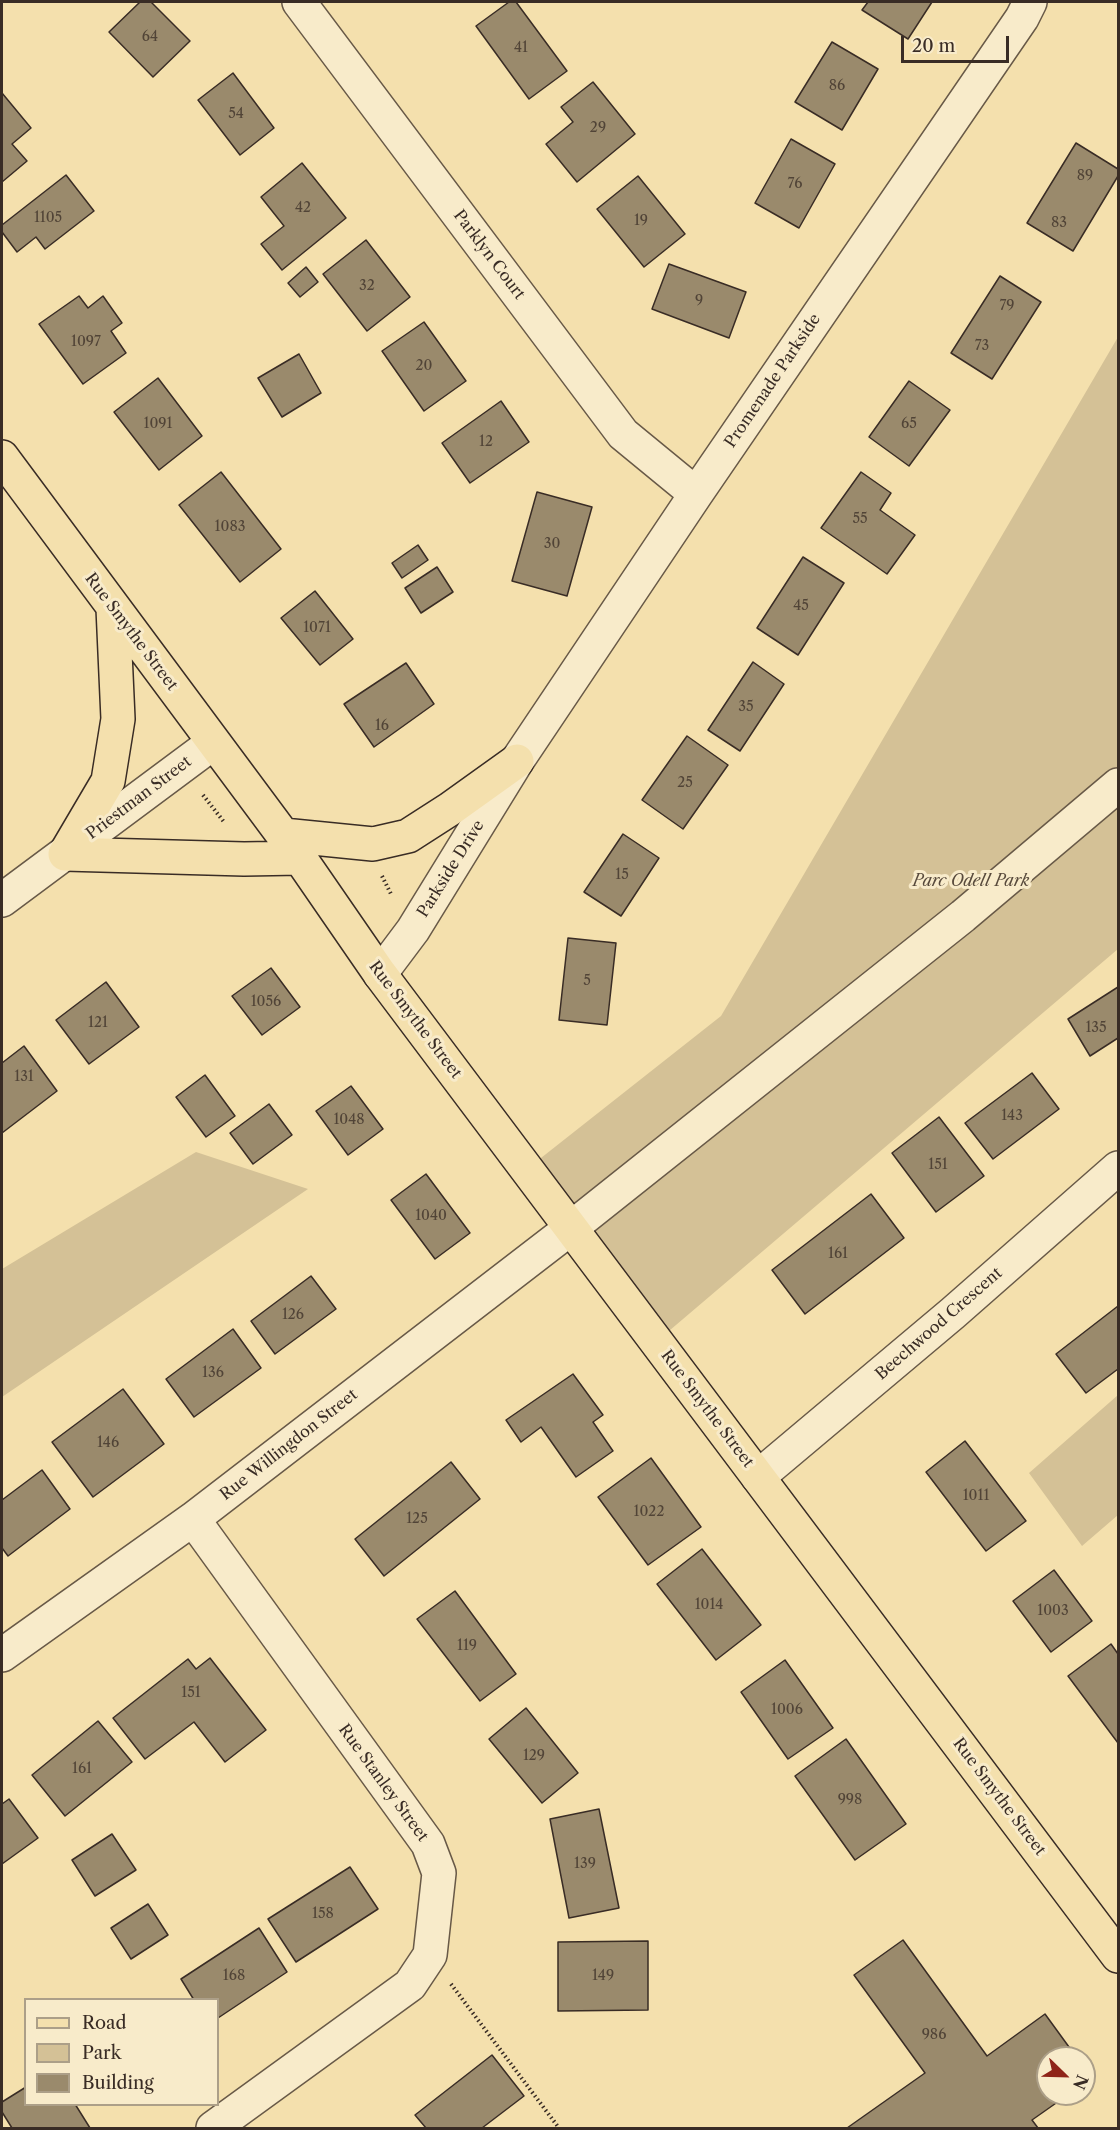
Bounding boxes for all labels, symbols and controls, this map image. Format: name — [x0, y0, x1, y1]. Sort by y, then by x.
scale bar — [904, 24, 1012, 62]
house number: 64 — [142, 29, 158, 45]
text: 20 m — [912, 35, 955, 57]
house number: 41 — [514, 40, 528, 56]
house number: 86 — [829, 78, 845, 94]
house number: 54 — [228, 106, 244, 122]
house number: 29 — [590, 120, 606, 136]
house number: 89 — [1077, 168, 1093, 184]
house number: 76 — [788, 176, 802, 192]
house number: 42 — [295, 200, 311, 216]
street label: Parklyn Court — [449, 207, 529, 303]
house number: 1105 — [34, 210, 62, 226]
house number: 19 — [634, 213, 648, 229]
house number: 83 — [1051, 215, 1067, 231]
house number: 32 — [359, 278, 375, 294]
house number: 9 — [695, 293, 703, 309]
house number: 79 — [999, 298, 1015, 314]
street label: Promenade Parkside — [721, 310, 825, 452]
house number: 1097 — [71, 334, 101, 350]
house number: 73 — [975, 338, 989, 354]
house number: 20 — [416, 358, 432, 374]
house number: 1091 — [144, 416, 172, 432]
house number: 65 — [901, 416, 917, 432]
house number: 12 — [479, 434, 493, 450]
house number: 55 — [852, 511, 868, 527]
house number: 1083 — [215, 519, 245, 535]
house number: 30 — [544, 536, 560, 552]
street label: Rue Smythe Street — [81, 570, 181, 694]
house number: 45 — [793, 598, 809, 614]
house number: 1071 — [303, 620, 331, 636]
house number: 35 — [738, 699, 754, 715]
house number: 16 — [375, 718, 389, 734]
street label: Priestman Street — [83, 752, 195, 844]
house number: 25 — [677, 775, 693, 791]
street label: Parkside Drive — [413, 817, 489, 921]
house number: 15 — [615, 867, 629, 883]
park label: Parc Odell Park — [913, 871, 1029, 891]
street label: Rue Smythe Street — [365, 958, 465, 1082]
house number: 5 — [583, 973, 591, 989]
house number: 1056 — [251, 994, 281, 1010]
house number: 121 — [88, 1015, 108, 1031]
house number: 135 — [1085, 1020, 1107, 1036]
house number: 131 — [14, 1069, 34, 1085]
house number: 143 — [1001, 1108, 1023, 1124]
house number: 1048 — [333, 1112, 365, 1128]
house number: 151 — [928, 1157, 948, 1173]
house number: 1040 — [415, 1208, 447, 1224]
house number: 161 — [828, 1246, 848, 1262]
street label: Beechwood Crescent — [872, 1264, 1006, 1384]
house number: 126 — [282, 1307, 304, 1323]
street label: Rue Smythe Street — [657, 1347, 757, 1471]
house number: 136 — [202, 1365, 224, 1381]
street label: Rue Willingdon Street — [216, 1385, 362, 1505]
house number: 146 — [97, 1435, 119, 1451]
house number: 1011 — [963, 1488, 989, 1504]
house number: 1022 — [634, 1504, 664, 1520]
house number: 125 — [406, 1511, 428, 1527]
house number: 1014 — [695, 1597, 723, 1613]
house number: 1003 — [1037, 1603, 1069, 1619]
house number: 119 — [457, 1638, 477, 1654]
house number: 151 — [181, 1685, 201, 1701]
house number: 1006 — [771, 1702, 803, 1718]
street label: Rue Stanley Street — [334, 1721, 432, 1845]
street label: Rue Smythe Street — [949, 1735, 1049, 1859]
house number: 129 — [523, 1748, 545, 1764]
house number: 161 — [72, 1761, 92, 1777]
house number: 998 — [838, 1792, 862, 1808]
house number: 139 — [574, 1856, 596, 1872]
house number: 158 — [312, 1906, 334, 1922]
house number: 168 — [223, 1968, 245, 1984]
house number: 149 — [592, 1968, 614, 1984]
legend — [24, 1998, 219, 2106]
text: Road — [82, 2012, 127, 2034]
house number: 986 — [922, 2027, 946, 2043]
text: Park — [82, 2042, 121, 2064]
north arrow — [1036, 2046, 1096, 2106]
text: Building — [82, 2072, 154, 2094]
text: N — [1069, 2072, 1093, 2093]

